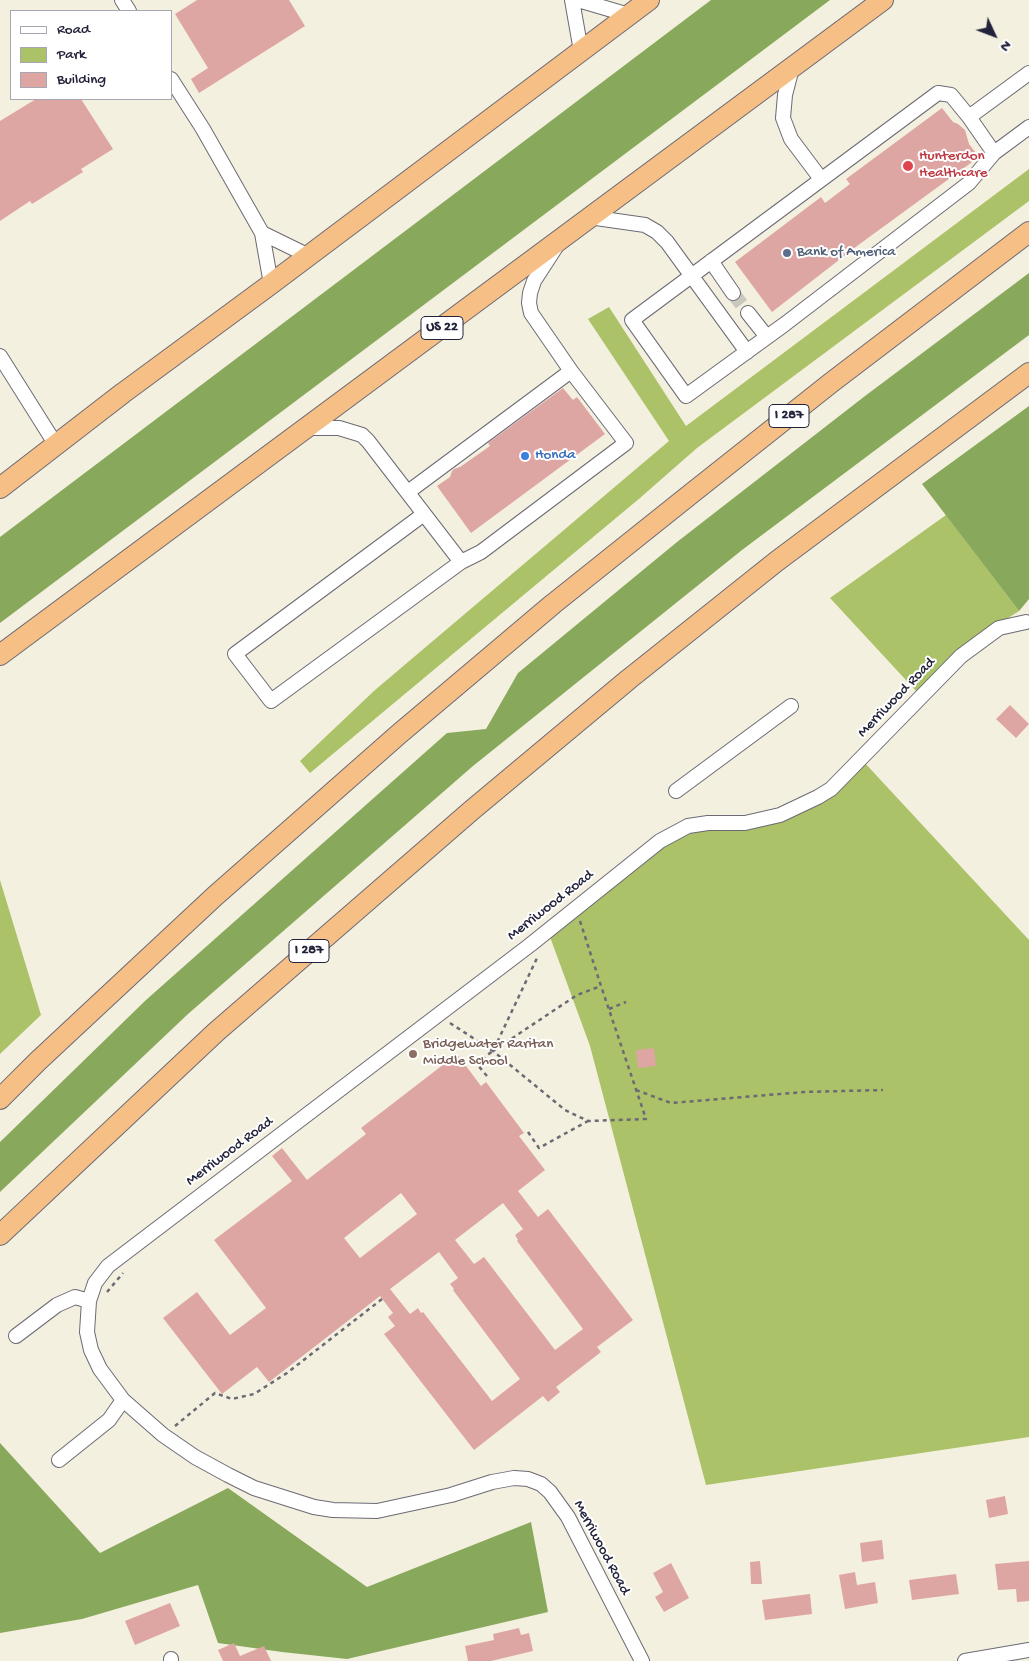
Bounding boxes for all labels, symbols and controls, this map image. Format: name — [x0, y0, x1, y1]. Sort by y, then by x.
legend — [10, 10, 172, 100]
north arrow — [969, 10, 1019, 60]
text: Road — [57, 21, 90, 39]
text: N — [996, 36, 1015, 55]
text: Park — [57, 46, 86, 64]
text: Building — [57, 71, 106, 89]
place label: Hunterdon Healthcare — [919, 148, 988, 183]
marker: Hunterdon Healthcare — [901, 159, 915, 173]
place label: Bank of America — [797, 244, 896, 262]
marker: Bank of America — [781, 247, 793, 259]
road number: US 22 — [421, 316, 463, 339]
road number: I 287 — [769, 404, 809, 428]
place label: Honda — [535, 447, 576, 465]
marker: Honda — [519, 450, 531, 462]
street label: Merriwood Road — [854, 654, 940, 742]
street label: Merriwood Road — [504, 867, 598, 945]
road number: I 287 — [289, 939, 329, 962]
place label: Bridgewater Raritan Middle School — [423, 1036, 553, 1071]
marker: Bridgewater Raritan Middle School — [407, 1048, 419, 1060]
street label: Merriwood Road — [183, 1113, 277, 1191]
street label: Merriwood Road — [569, 1498, 633, 1598]

